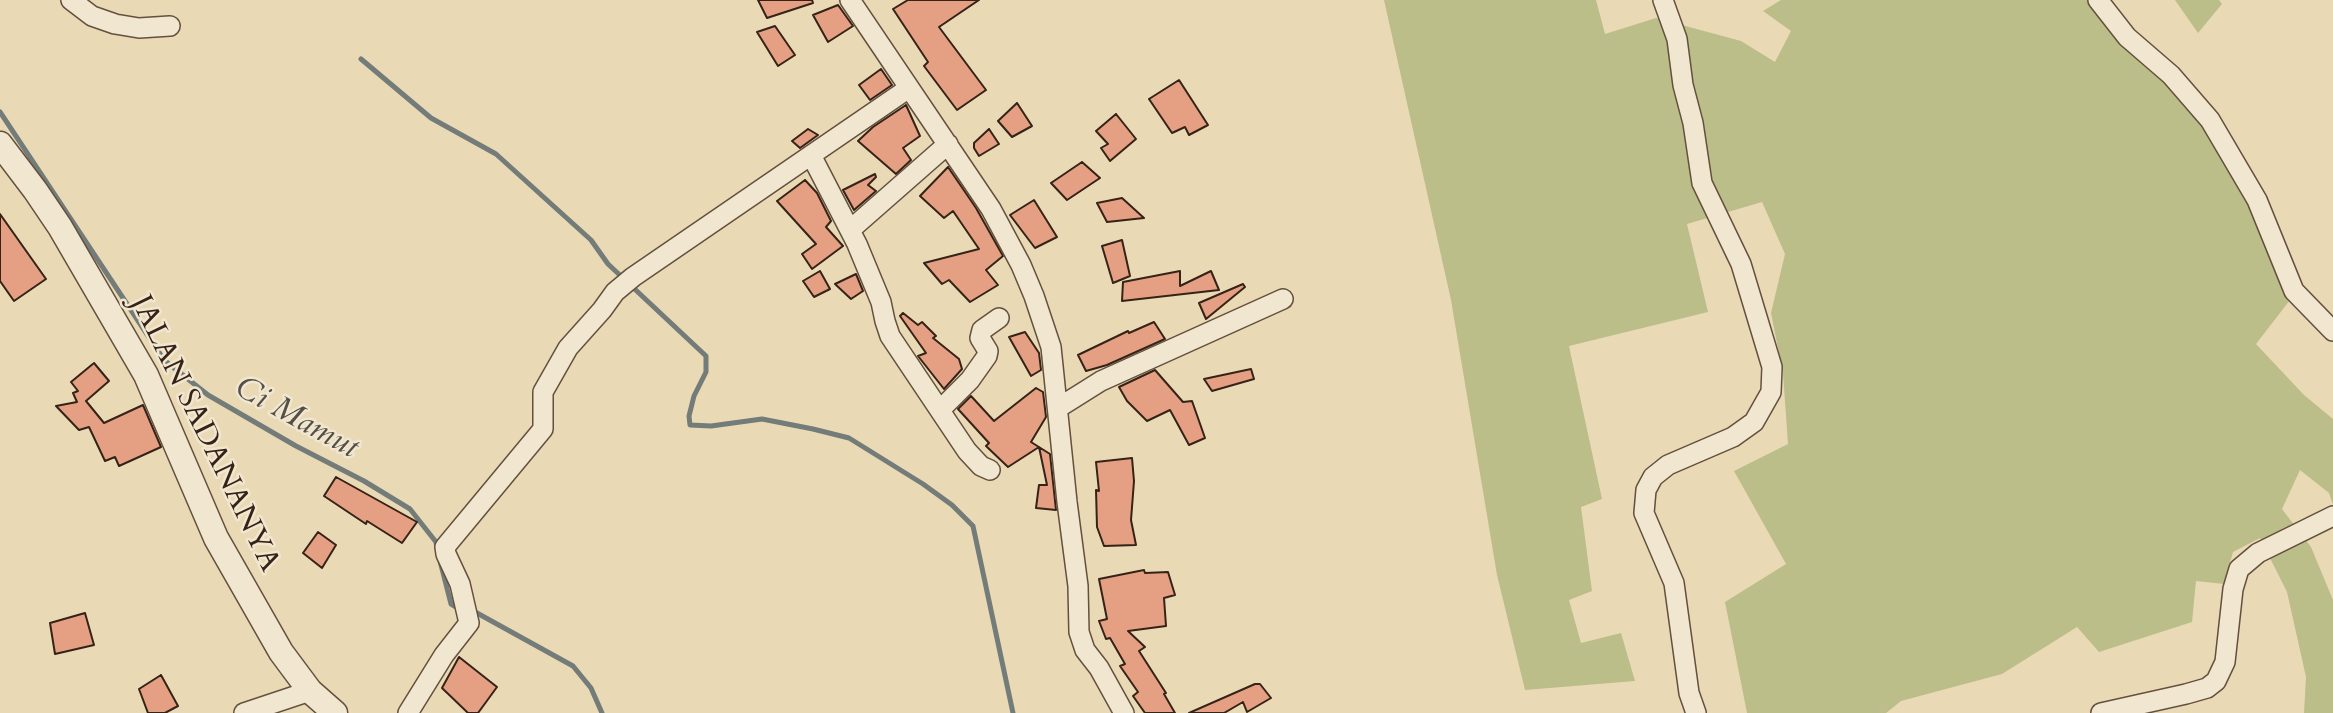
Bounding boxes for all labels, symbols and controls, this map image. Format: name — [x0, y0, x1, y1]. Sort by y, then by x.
street label: JALAN SADANANYA — [121, 290, 287, 578]
water label: Ci Mamut — [228, 369, 364, 469]

